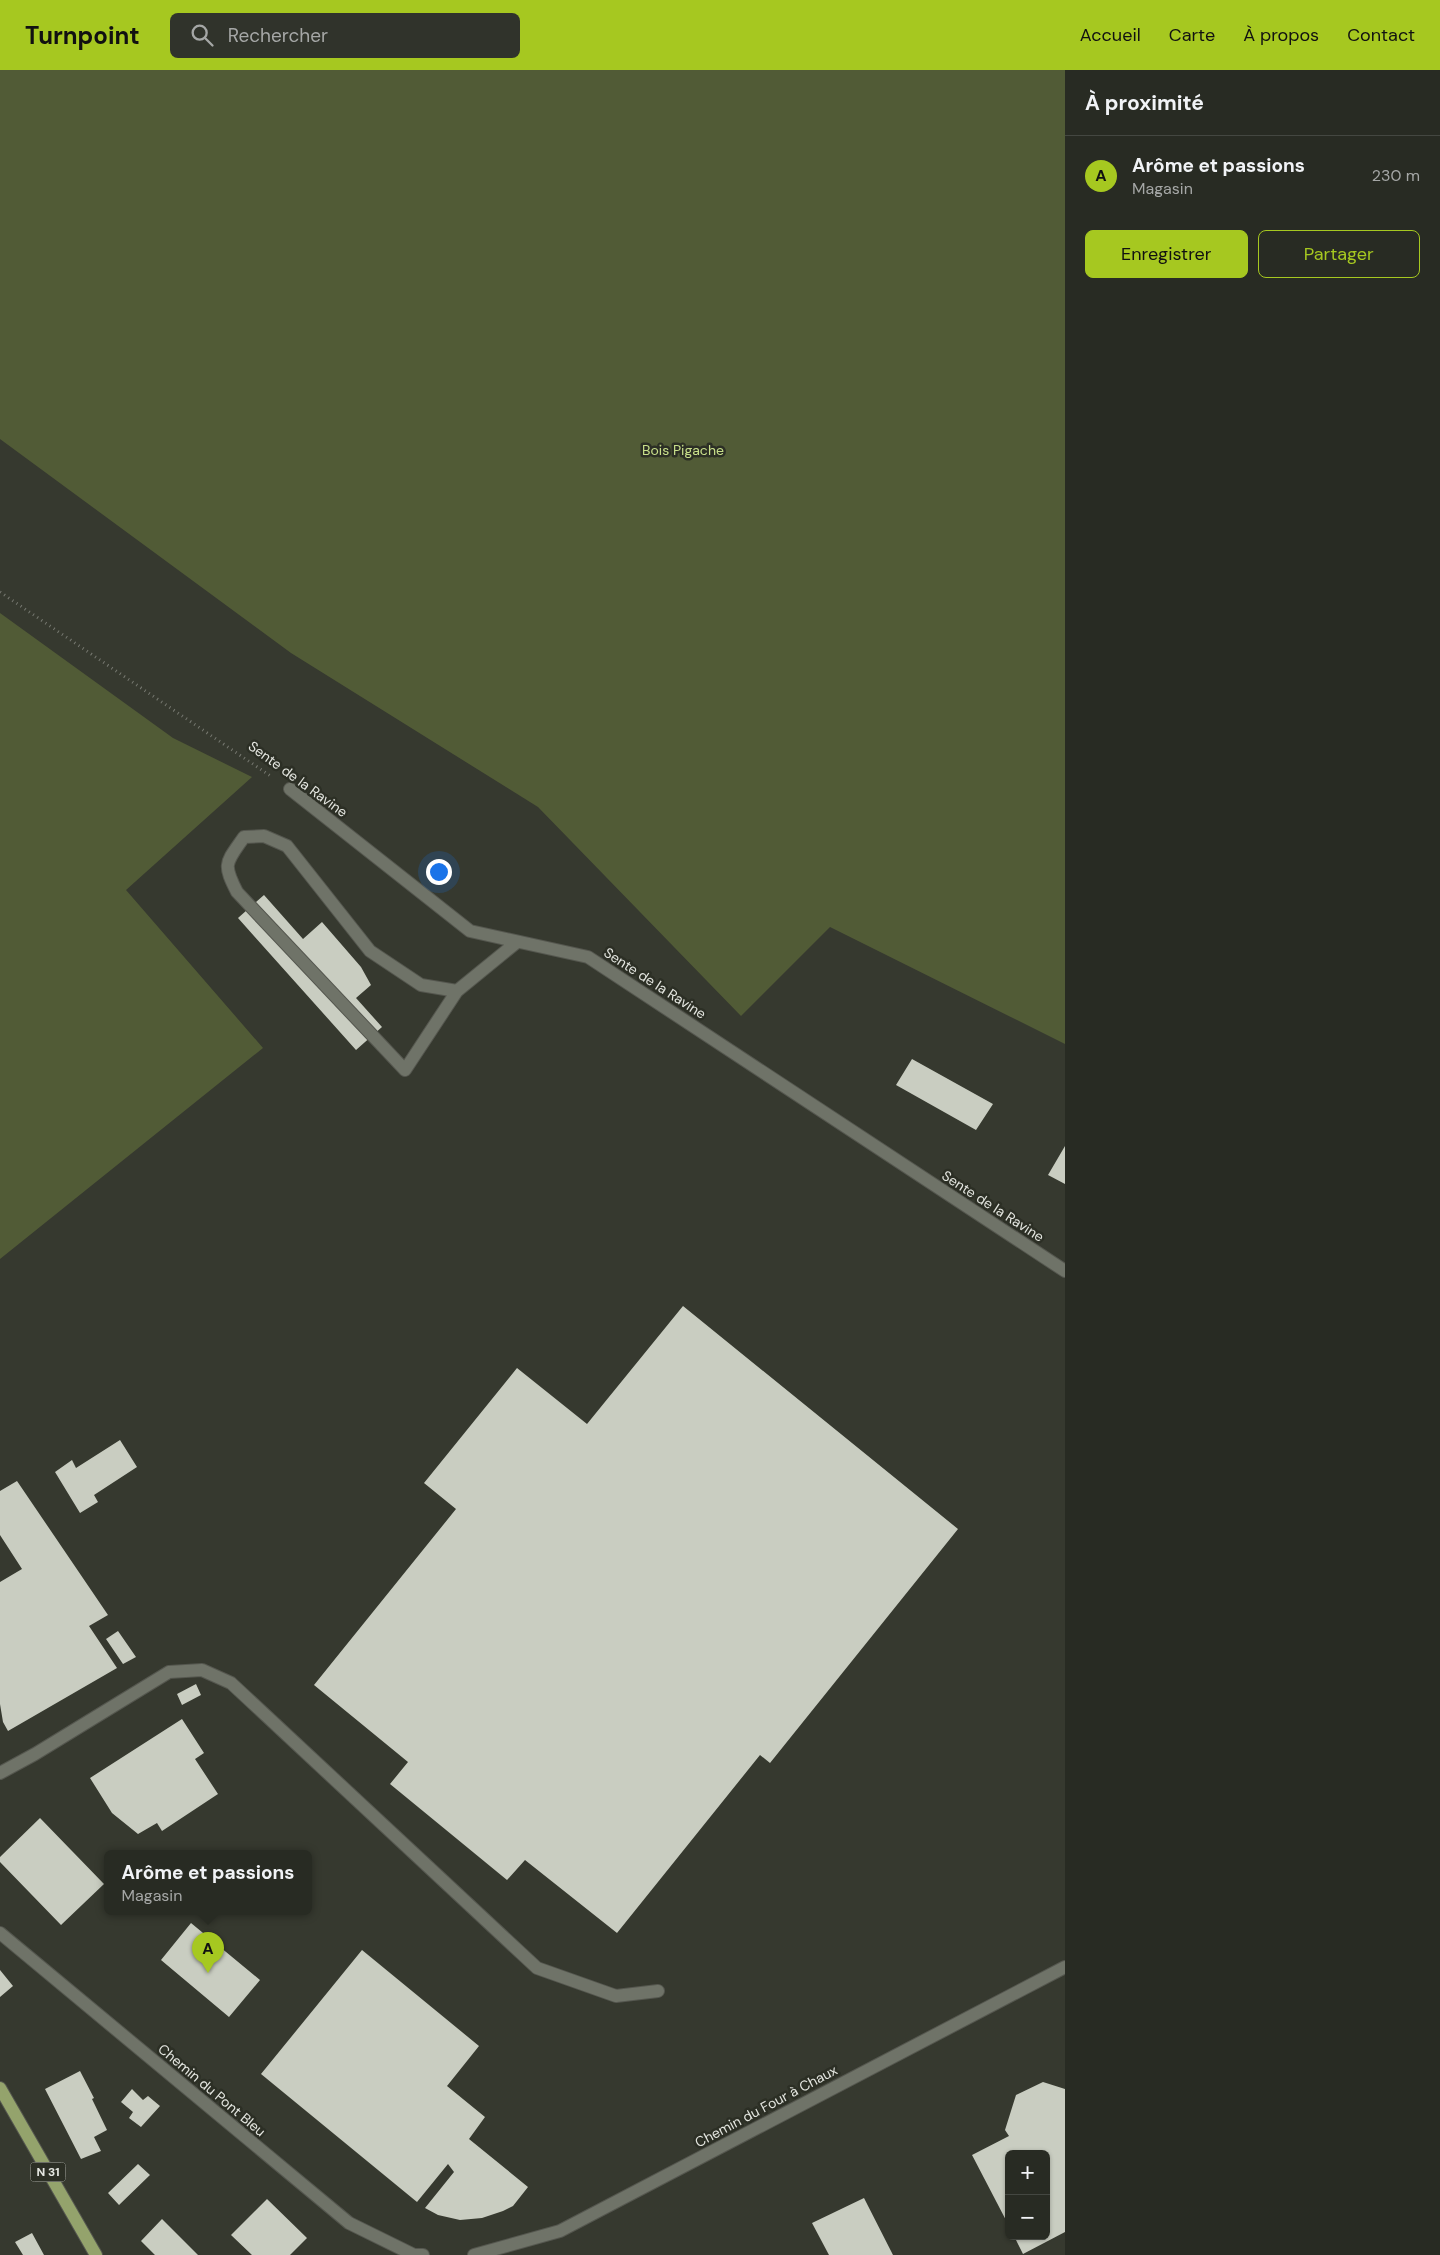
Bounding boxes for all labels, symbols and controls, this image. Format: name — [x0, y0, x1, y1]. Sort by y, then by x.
search box — [170, 13, 520, 58]
text: Turnpoint — [25, 20, 140, 51]
icon: search — [188, 21, 216, 49]
text: Rechercher — [228, 23, 328, 48]
text: Accueil — [1080, 23, 1141, 47]
text: Carte — [1169, 23, 1215, 47]
text: À propos — [1243, 23, 1319, 47]
text: Contact — [1347, 23, 1415, 47]
text: À proximité — [1085, 89, 1204, 117]
text: Arôme et passions — [1132, 153, 1305, 178]
text: A — [1095, 165, 1107, 186]
text: 230 m — [1372, 165, 1420, 186]
text: Magasin — [1132, 178, 1193, 199]
button: Enregistrer — [1085, 230, 1248, 278]
button: Partager — [1258, 230, 1420, 278]
park label: Bois Pigache — [642, 441, 724, 459]
street label: Sente de la Ravine — [245, 737, 351, 821]
your location — [426, 859, 452, 885]
street label: Sente de la Ravine — [601, 943, 710, 1023]
street label: Sente de la Ravine — [939, 1166, 1048, 1246]
popup — [104, 1850, 312, 1915]
text: Arôme et passions — [122, 1860, 294, 1885]
text: Magasin — [122, 1885, 182, 1906]
pin: A — [192, 1932, 224, 1973]
street label: Chemin du Pont Bleu — [155, 2040, 269, 2140]
street label: Chemin du Four à Chaux — [692, 2061, 840, 2151]
map controls — [1005, 2150, 1050, 2240]
button: + — [1005, 2150, 1050, 2195]
road number: N 31 — [30, 2162, 66, 2182]
button: − — [1005, 2195, 1050, 2240]

